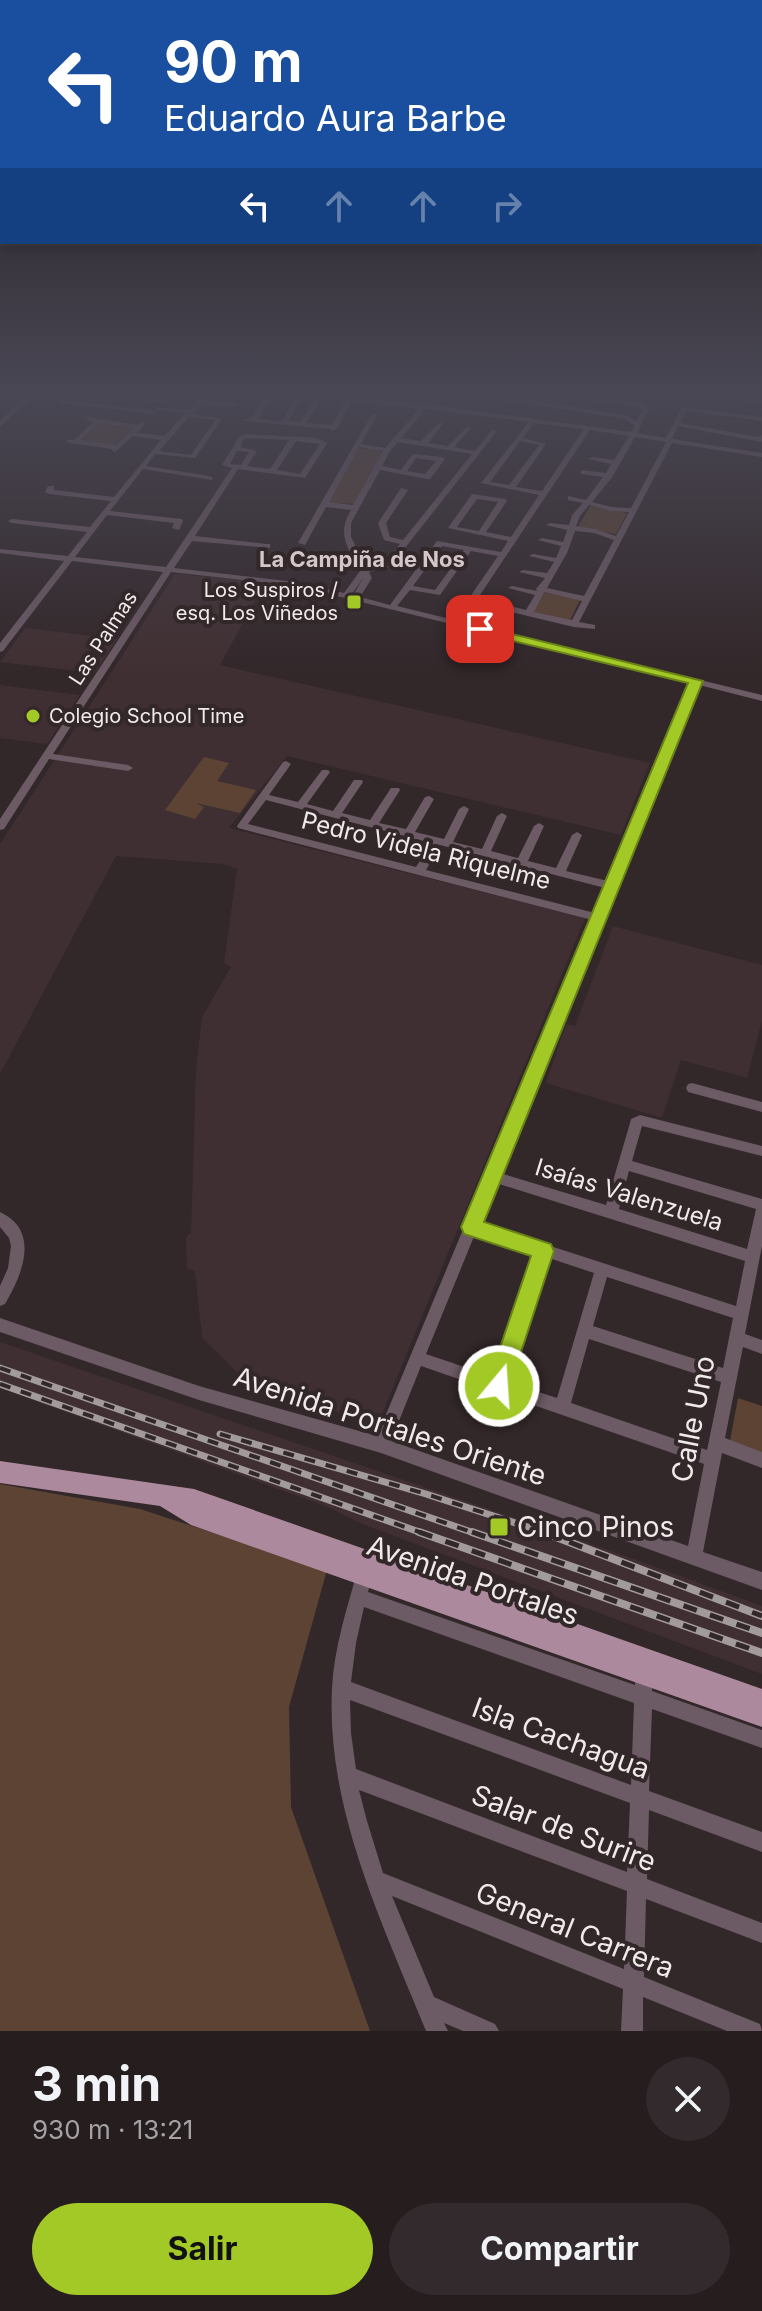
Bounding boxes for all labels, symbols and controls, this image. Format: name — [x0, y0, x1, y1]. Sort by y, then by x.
text: 90 m — [164, 28, 303, 96]
icon: left — [32, 32, 136, 136]
text: Eduardo Aura Barbe — [164, 96, 507, 140]
icon: left — [233, 184, 277, 228]
icon: ahead — [317, 184, 361, 228]
icon: ahead — [401, 184, 445, 228]
icon: right — [485, 184, 529, 228]
district label: La Campiña de Nos — [259, 546, 465, 572]
place label: Los Suspiros / esq. Los Viñedos — [176, 578, 338, 625]
street label: Las Palmas — [64, 587, 142, 689]
marker: Los Suspiros / esq. Los Viñedos — [345, 593, 363, 611]
pin — [446, 595, 514, 663]
icon: arrive — [458, 607, 502, 651]
place label: Colegio School Time — [49, 704, 244, 728]
marker: Colegio School Time — [24, 707, 42, 725]
street label: Pedro Videla Riquelme — [299, 806, 554, 896]
street label: Isaías Valenzuela — [532, 1152, 727, 1237]
position arrow — [457, 1344, 541, 1428]
street label: Calle Uno — [664, 1353, 722, 1485]
street label: Avenida Portales Oriente — [229, 1359, 551, 1493]
place label: Cinco Pinos — [517, 1510, 674, 1544]
marker: Cinco Pinos — [488, 1516, 510, 1538]
street label: Avenida Portales — [363, 1528, 583, 1632]
street label: Isla Cachagua — [468, 1690, 654, 1786]
street label: Salar de Surire — [467, 1777, 661, 1879]
street label: General Carrera — [471, 1875, 679, 1985]
text: 3 min — [32, 2054, 161, 2113]
button: close — [646, 2057, 730, 2141]
text: 930 m · 13:21 — [32, 2114, 193, 2145]
button: Salir — [32, 2203, 373, 2295]
button: Compartir — [389, 2203, 730, 2295]

